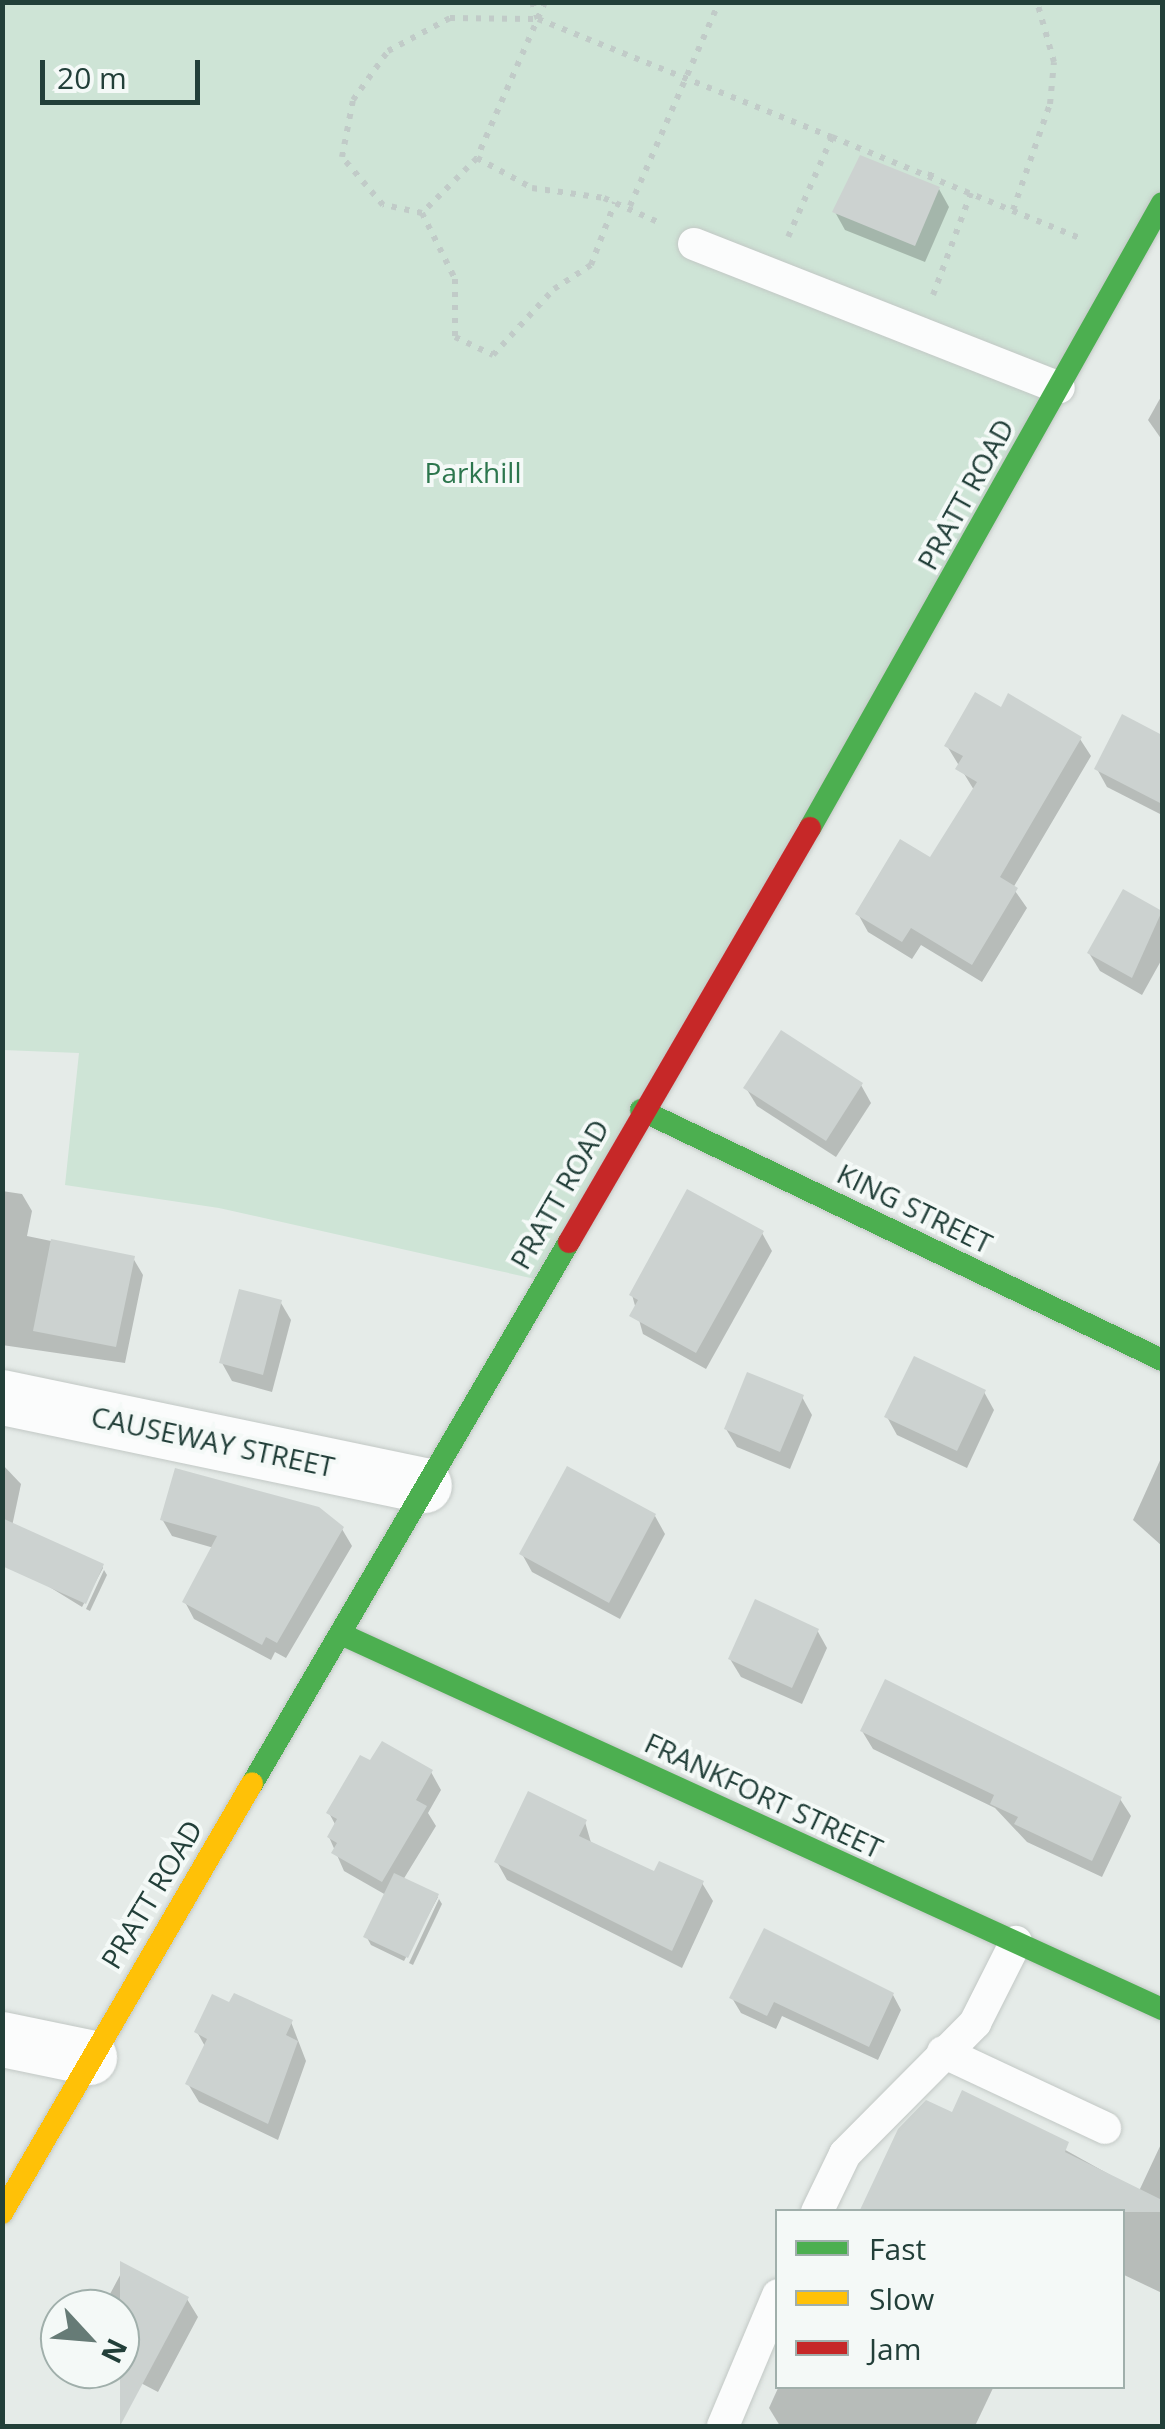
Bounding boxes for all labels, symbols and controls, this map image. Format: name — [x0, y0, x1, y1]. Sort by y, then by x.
scale bar — [45, 40, 205, 102]
text: 20 m — [57, 57, 127, 98]
street label: PRATT ROAD — [910, 413, 1020, 575]
park label: Parkhill — [425, 455, 521, 489]
street label: PRATT ROAD — [503, 1113, 615, 1275]
street label: KING STREET — [832, 1156, 998, 1260]
street label: CAUSEWAY STREET — [88, 1399, 338, 1483]
street label: FRANKFORT STREET — [640, 1725, 888, 1865]
street label: PRATT ROAD — [94, 1814, 208, 1974]
legend — [775, 2209, 1125, 2389]
text: Fast — [869, 2228, 926, 2269]
text: Slow — [869, 2278, 934, 2319]
north arrow — [40, 2289, 140, 2389]
text: Jam — [869, 2328, 922, 2369]
text: N — [93, 2333, 137, 2370]

